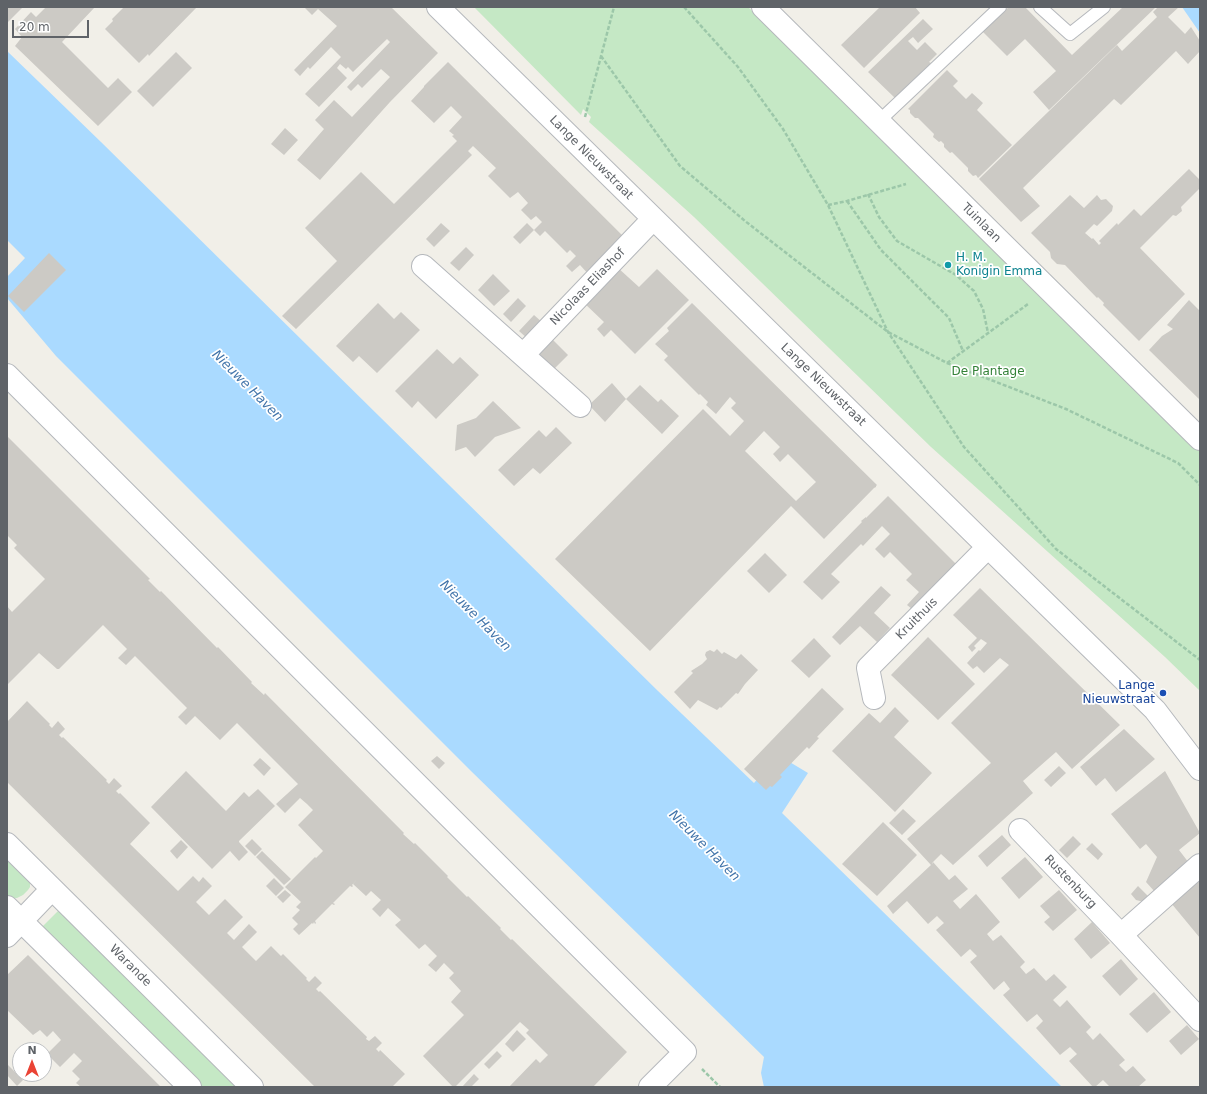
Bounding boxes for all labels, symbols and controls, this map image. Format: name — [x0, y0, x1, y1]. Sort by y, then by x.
scale bar — [14, 12, 91, 38]
text: 20 m — [19, 20, 50, 34]
street label: Lange Nieuwstraat — [546, 113, 636, 203]
street label: Tuinlaan — [958, 200, 1004, 246]
street label: Nicolaas Eliashof — [548, 246, 628, 328]
place label: H. M. Konigin Emma — [956, 251, 1042, 279]
marker: H. M. Konigin Emma — [943, 260, 953, 270]
street label: Lange Nieuwstraat — [777, 341, 869, 429]
water label: Nieuwe Haven — [208, 347, 286, 425]
park label: De Plantage — [951, 365, 1025, 379]
water label: Nieuwe Haven — [436, 577, 514, 655]
street label: Kruithuis — [893, 595, 941, 643]
place label: Lange Nieuwstraat — [1083, 679, 1155, 707]
marker: Lange Nieuwstraat — [1158, 688, 1168, 698]
water label: Nieuwe Haven — [665, 807, 743, 885]
street label: Rustenburg — [1041, 852, 1099, 912]
street label: Warande — [106, 942, 154, 990]
north arrow — [12, 1042, 52, 1082]
text: N — [27, 1044, 37, 1057]

